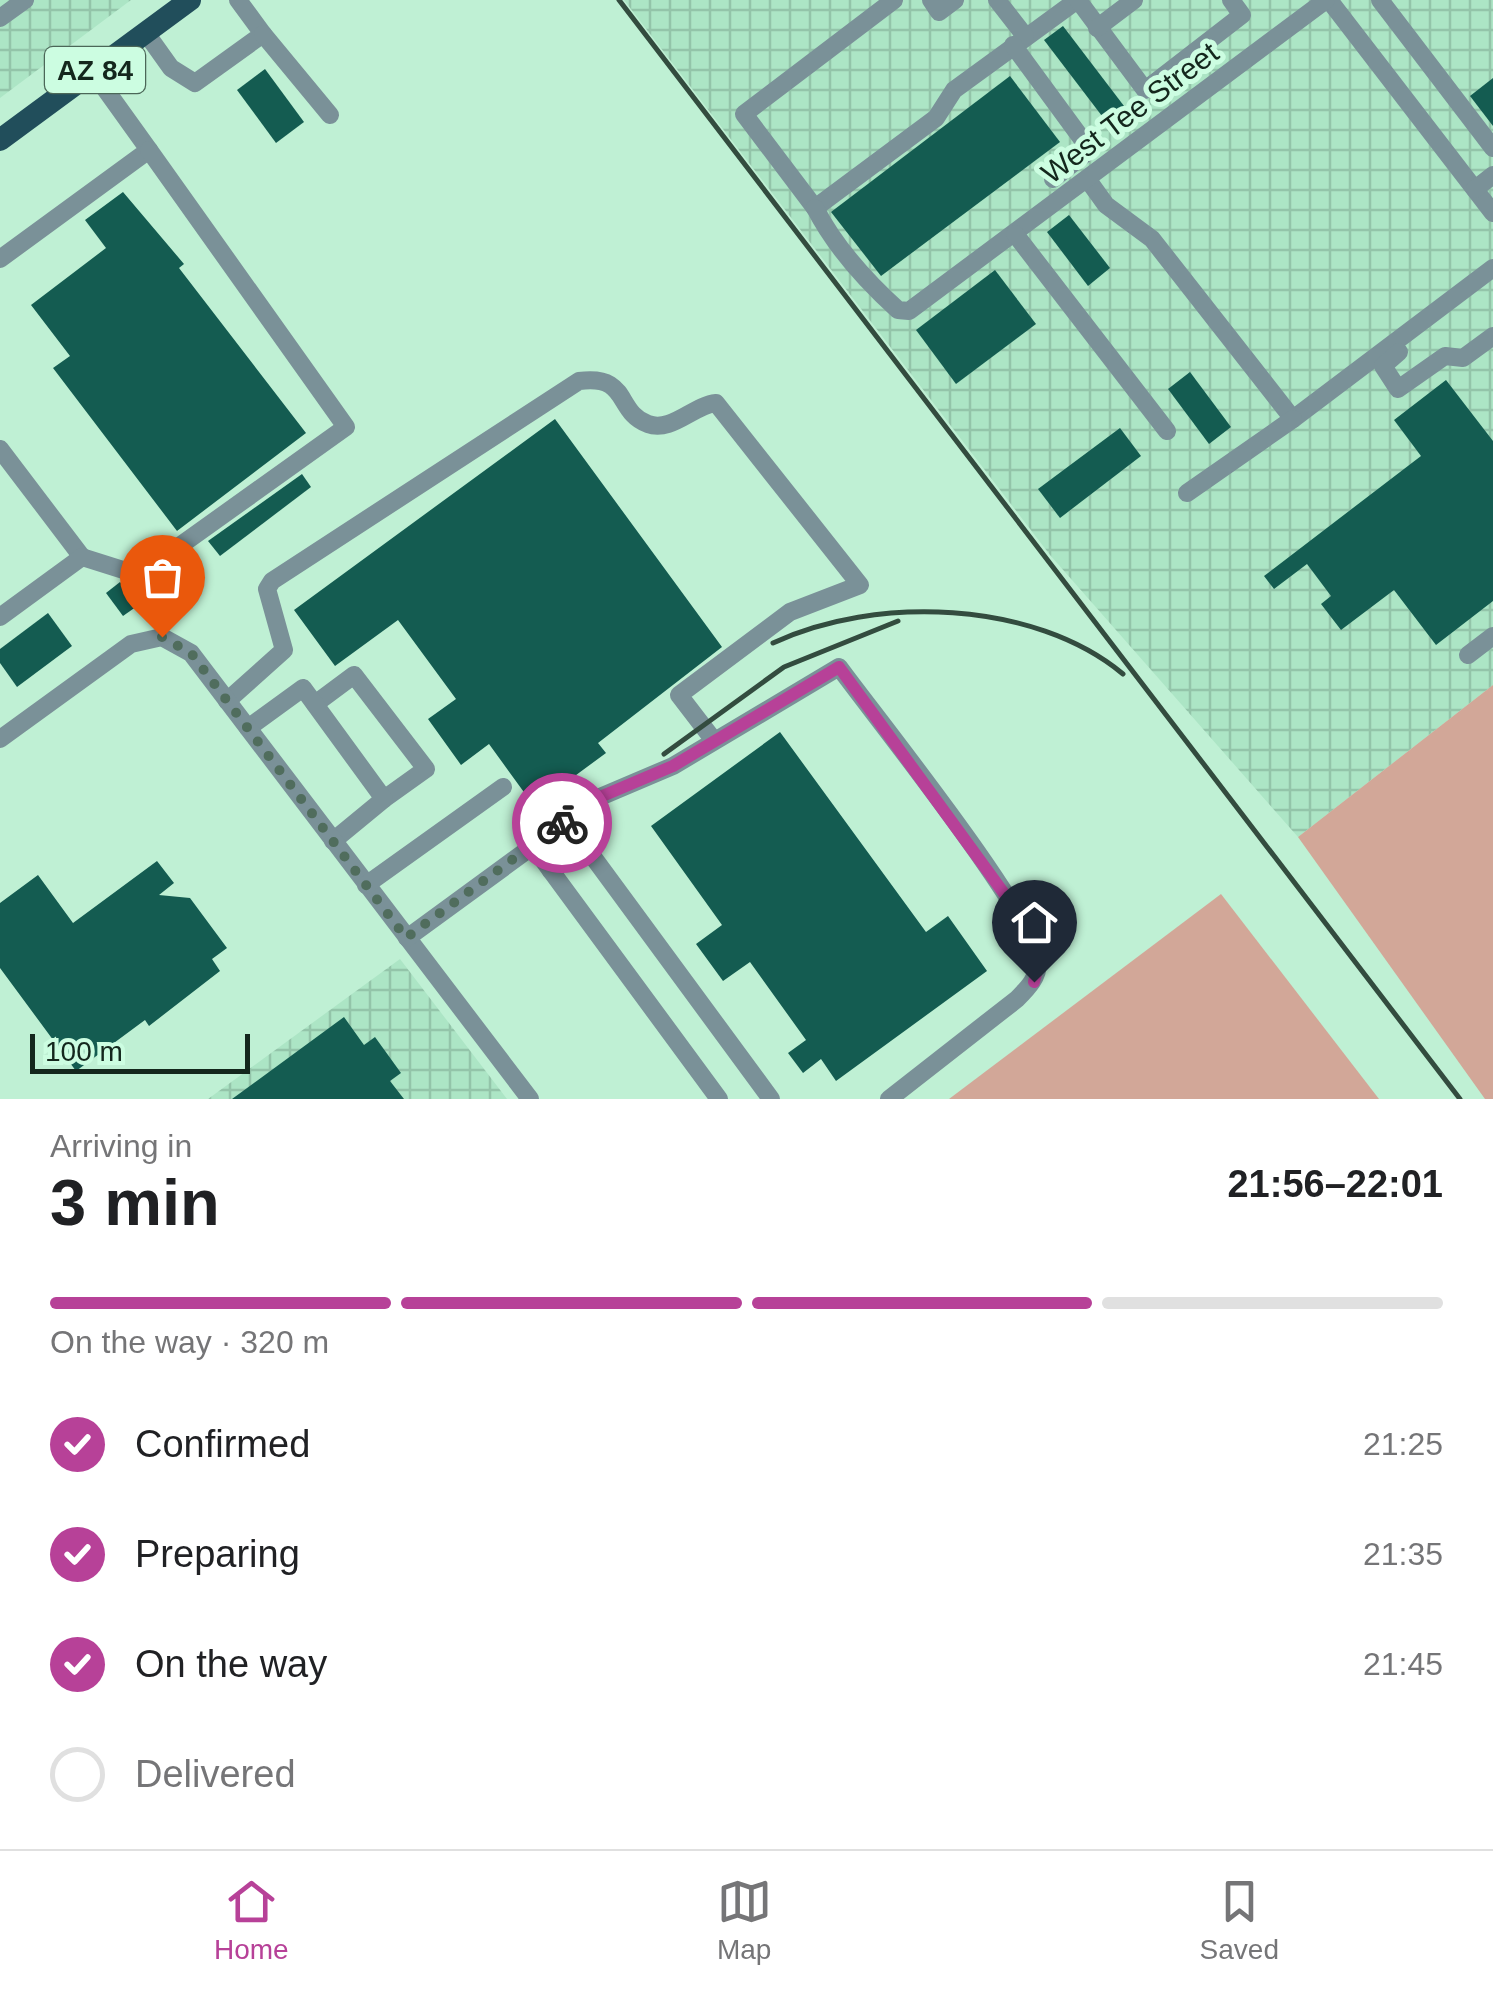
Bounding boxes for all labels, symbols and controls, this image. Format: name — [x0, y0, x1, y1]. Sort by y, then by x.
street label: West Tee Street — [1035, 35, 1225, 190]
road number: AZ 84 — [45, 47, 145, 93]
pin — [120, 535, 205, 638]
icon: bag — [135, 550, 190, 605]
courier — [512, 773, 612, 873]
icon: bike — [535, 796, 590, 851]
pin — [992, 880, 1077, 983]
icon: home — [1007, 895, 1062, 950]
scale bar — [30, 1029, 250, 1074]
text: 100 m — [45, 1036, 123, 1067]
text: Arriving in — [50, 1128, 192, 1164]
text: 21:56–22:01 — [1227, 1163, 1443, 1205]
text: 3 min — [50, 1166, 220, 1239]
text: On the way · 320 m — [50, 1324, 329, 1360]
icon: check — [50, 1417, 105, 1472]
text: Confirmed — [135, 1423, 310, 1465]
text: 21:25 — [1363, 1426, 1443, 1462]
icon: check — [50, 1527, 105, 1582]
text: Preparing — [135, 1533, 300, 1575]
text: 21:35 — [1363, 1536, 1443, 1572]
icon: check — [50, 1637, 105, 1692]
text: On the way — [135, 1643, 327, 1685]
text: 21:45 — [1363, 1646, 1443, 1682]
text: Delivered — [135, 1753, 296, 1795]
tab: Home — [214, 1874, 289, 1966]
tab: Map — [717, 1874, 772, 1966]
tab: Saved — [1200, 1874, 1279, 1966]

